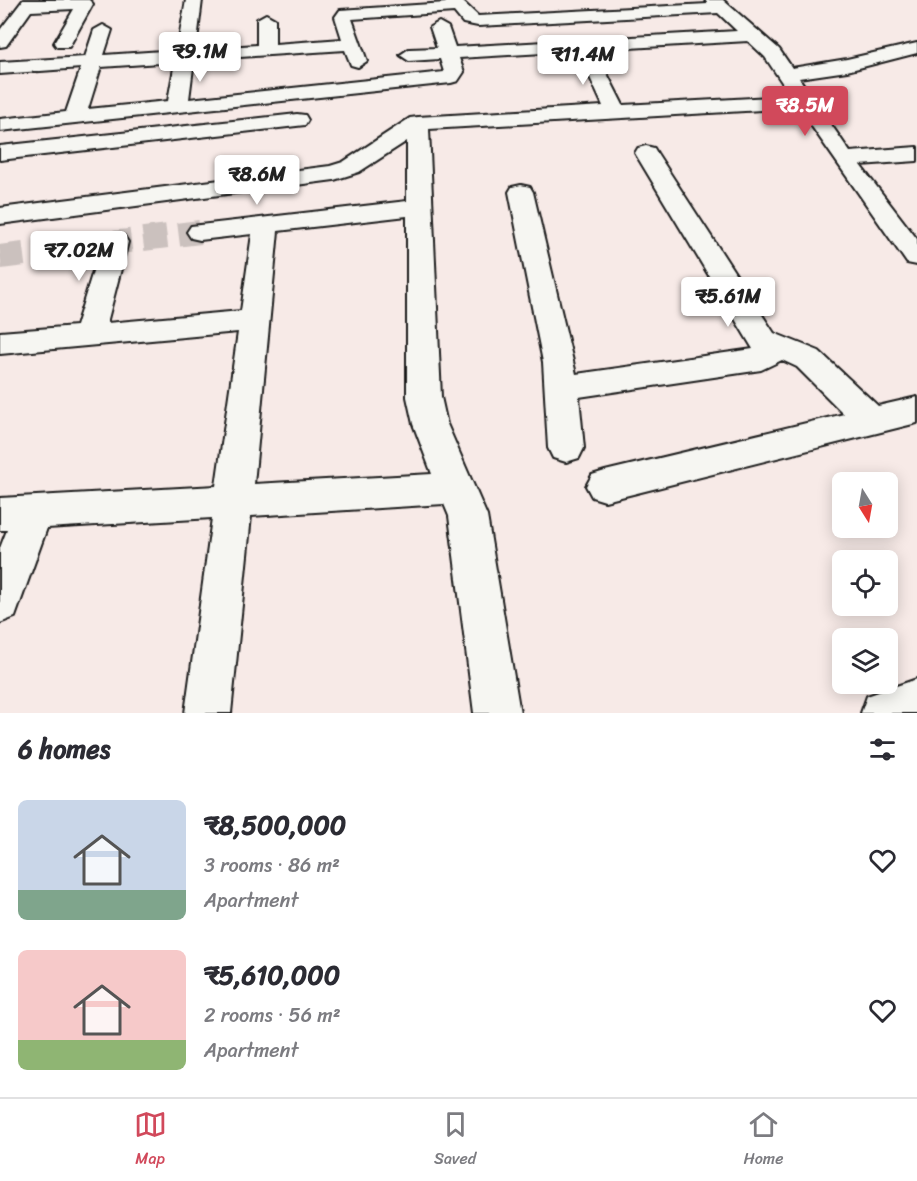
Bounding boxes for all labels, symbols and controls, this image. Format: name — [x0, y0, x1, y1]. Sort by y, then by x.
pin: ₹9.1M — [158, 32, 242, 83]
text: ₹9.1M — [173, 34, 227, 69]
pin: ₹11.4M — [534, 35, 632, 86]
text: ₹11.4M — [551, 37, 615, 72]
pin: ₹8.5M — [763, 86, 847, 137]
text: ₹8.5M — [776, 88, 834, 123]
pin: ₹8.6M — [215, 155, 299, 206]
text: ₹8.6M — [229, 157, 285, 192]
pin: ₹7.02M — [30, 231, 128, 282]
text: ₹7.02M — [44, 233, 114, 268]
pin: ₹5.61M — [679, 277, 777, 328]
text: ₹5.61M — [695, 279, 761, 314]
north arrow — [832, 472, 898, 538]
map controls — [832, 472, 898, 694]
button: locate — [832, 550, 898, 616]
button: layers — [832, 628, 898, 694]
text: 6 homes — [18, 726, 110, 772]
icon: filters — [866, 733, 899, 766]
text: ₹8,500,000 — [204, 802, 346, 848]
icon: home — [66, 824, 138, 896]
icon: heart — [866, 844, 899, 877]
text: 3 rooms · 86 m² — [204, 848, 340, 883]
text: Apartment — [204, 883, 298, 918]
text: ₹5,610,000 — [204, 952, 340, 998]
icon: home — [66, 974, 138, 1046]
icon: heart — [866, 994, 899, 1027]
text: 2 rooms · 56 m² — [204, 998, 341, 1033]
text: Apartment — [204, 1033, 298, 1068]
tab: Map — [134, 1108, 167, 1173]
tab: Saved — [434, 1108, 476, 1173]
tab: Home — [743, 1108, 783, 1173]

